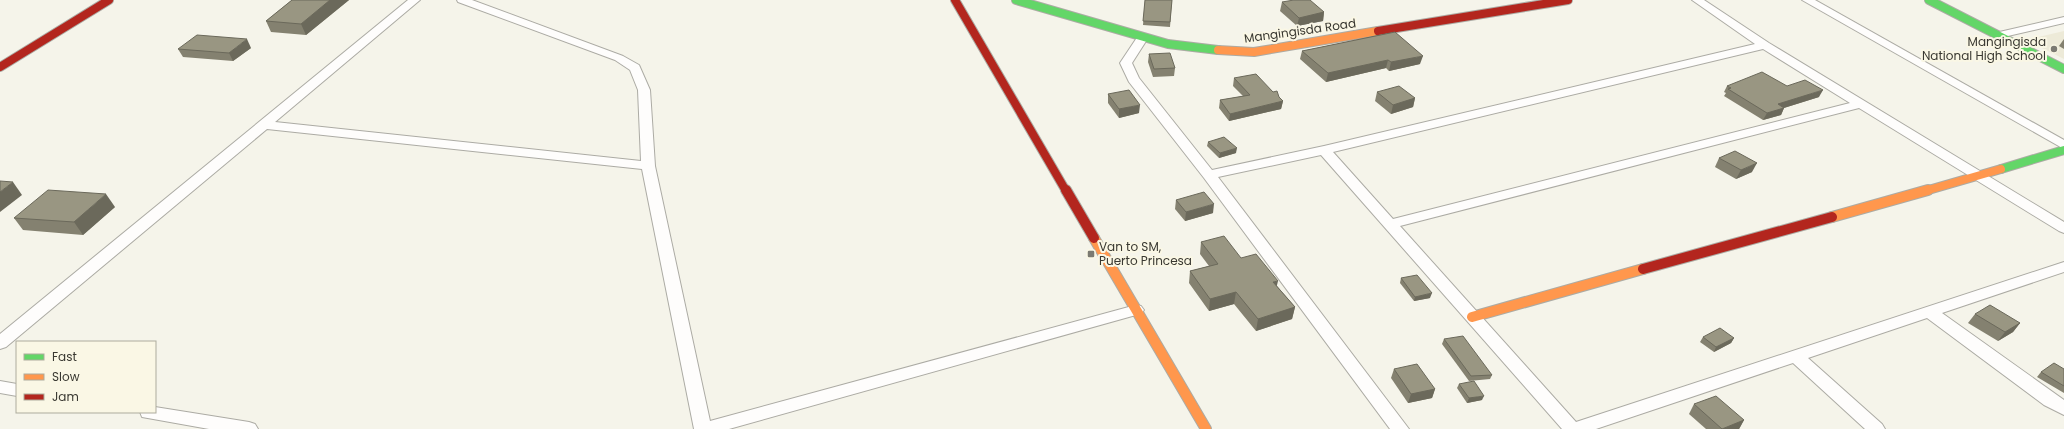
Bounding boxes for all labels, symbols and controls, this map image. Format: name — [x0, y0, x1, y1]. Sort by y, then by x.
street label: Mangingisda Road — [1243, 14, 1357, 47]
place label: Mangingisda National High School — [1922, 33, 2046, 64]
marker: Mangingisda National High School — [2049, 44, 2059, 54]
place label: Van to SM, Puerto Princesa — [1099, 238, 1192, 269]
marker: Van to SM, Puerto Princesa — [1086, 249, 1096, 259]
legend — [16, 341, 156, 413]
text: Fast — [52, 348, 77, 365]
text: Slow — [52, 368, 80, 385]
text: Jam — [52, 388, 79, 405]

